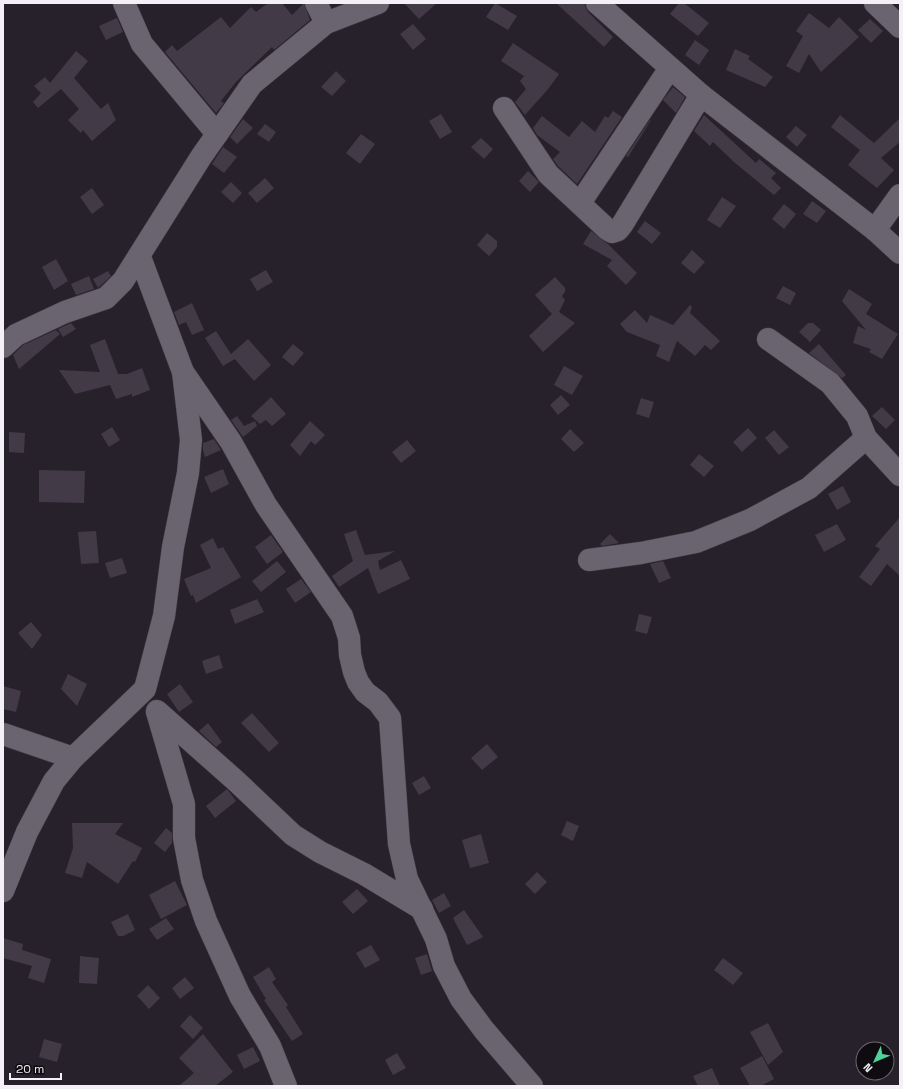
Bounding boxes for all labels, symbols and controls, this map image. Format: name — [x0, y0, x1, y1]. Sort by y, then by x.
north arrow — [855, 1041, 895, 1081]
scale bar — [10, 1055, 61, 1081]
text: N — [860, 1060, 875, 1075]
text: 20 m — [16, 1061, 44, 1077]

